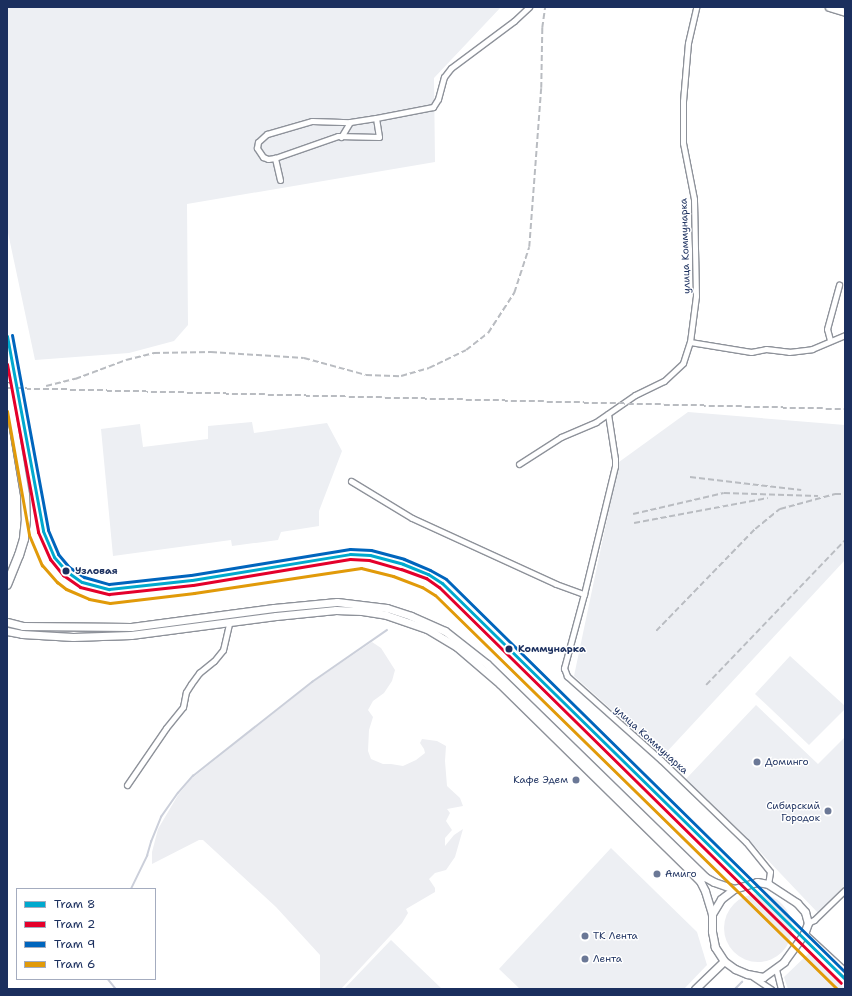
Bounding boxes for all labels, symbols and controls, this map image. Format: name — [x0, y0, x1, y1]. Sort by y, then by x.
street label: улица Коммунарка — [677, 198, 693, 294]
marker: Узловая — [60, 565, 72, 577]
place label: Узловая — [75, 565, 118, 577]
marker: Коммунарка — [503, 643, 515, 655]
place label: Коммунарка — [518, 643, 586, 655]
street label: улица Коммунарка — [611, 703, 691, 777]
place label: Доминго — [765, 756, 809, 768]
marker: Доминго — [752, 757, 762, 767]
place label: Кафе Эдем — [513, 774, 568, 786]
marker: Кафе Эдем — [571, 775, 581, 785]
place label: Сибирский Городок — [766, 799, 820, 822]
marker: Сибирский Городок — [823, 806, 833, 816]
place label: Амиго — [665, 868, 697, 880]
marker: Амиго — [652, 869, 662, 879]
legend — [16, 888, 156, 980]
text: Tram 8 — [54, 896, 96, 912]
text: Tram 2 — [54, 916, 96, 932]
place label: ТК Лента — [593, 930, 638, 942]
marker: ТК Лента — [580, 931, 590, 941]
text: Tram 9 — [54, 936, 96, 952]
place label: Лента — [593, 953, 622, 965]
marker: Лента — [580, 954, 590, 964]
text: Tram 6 — [54, 956, 96, 972]

